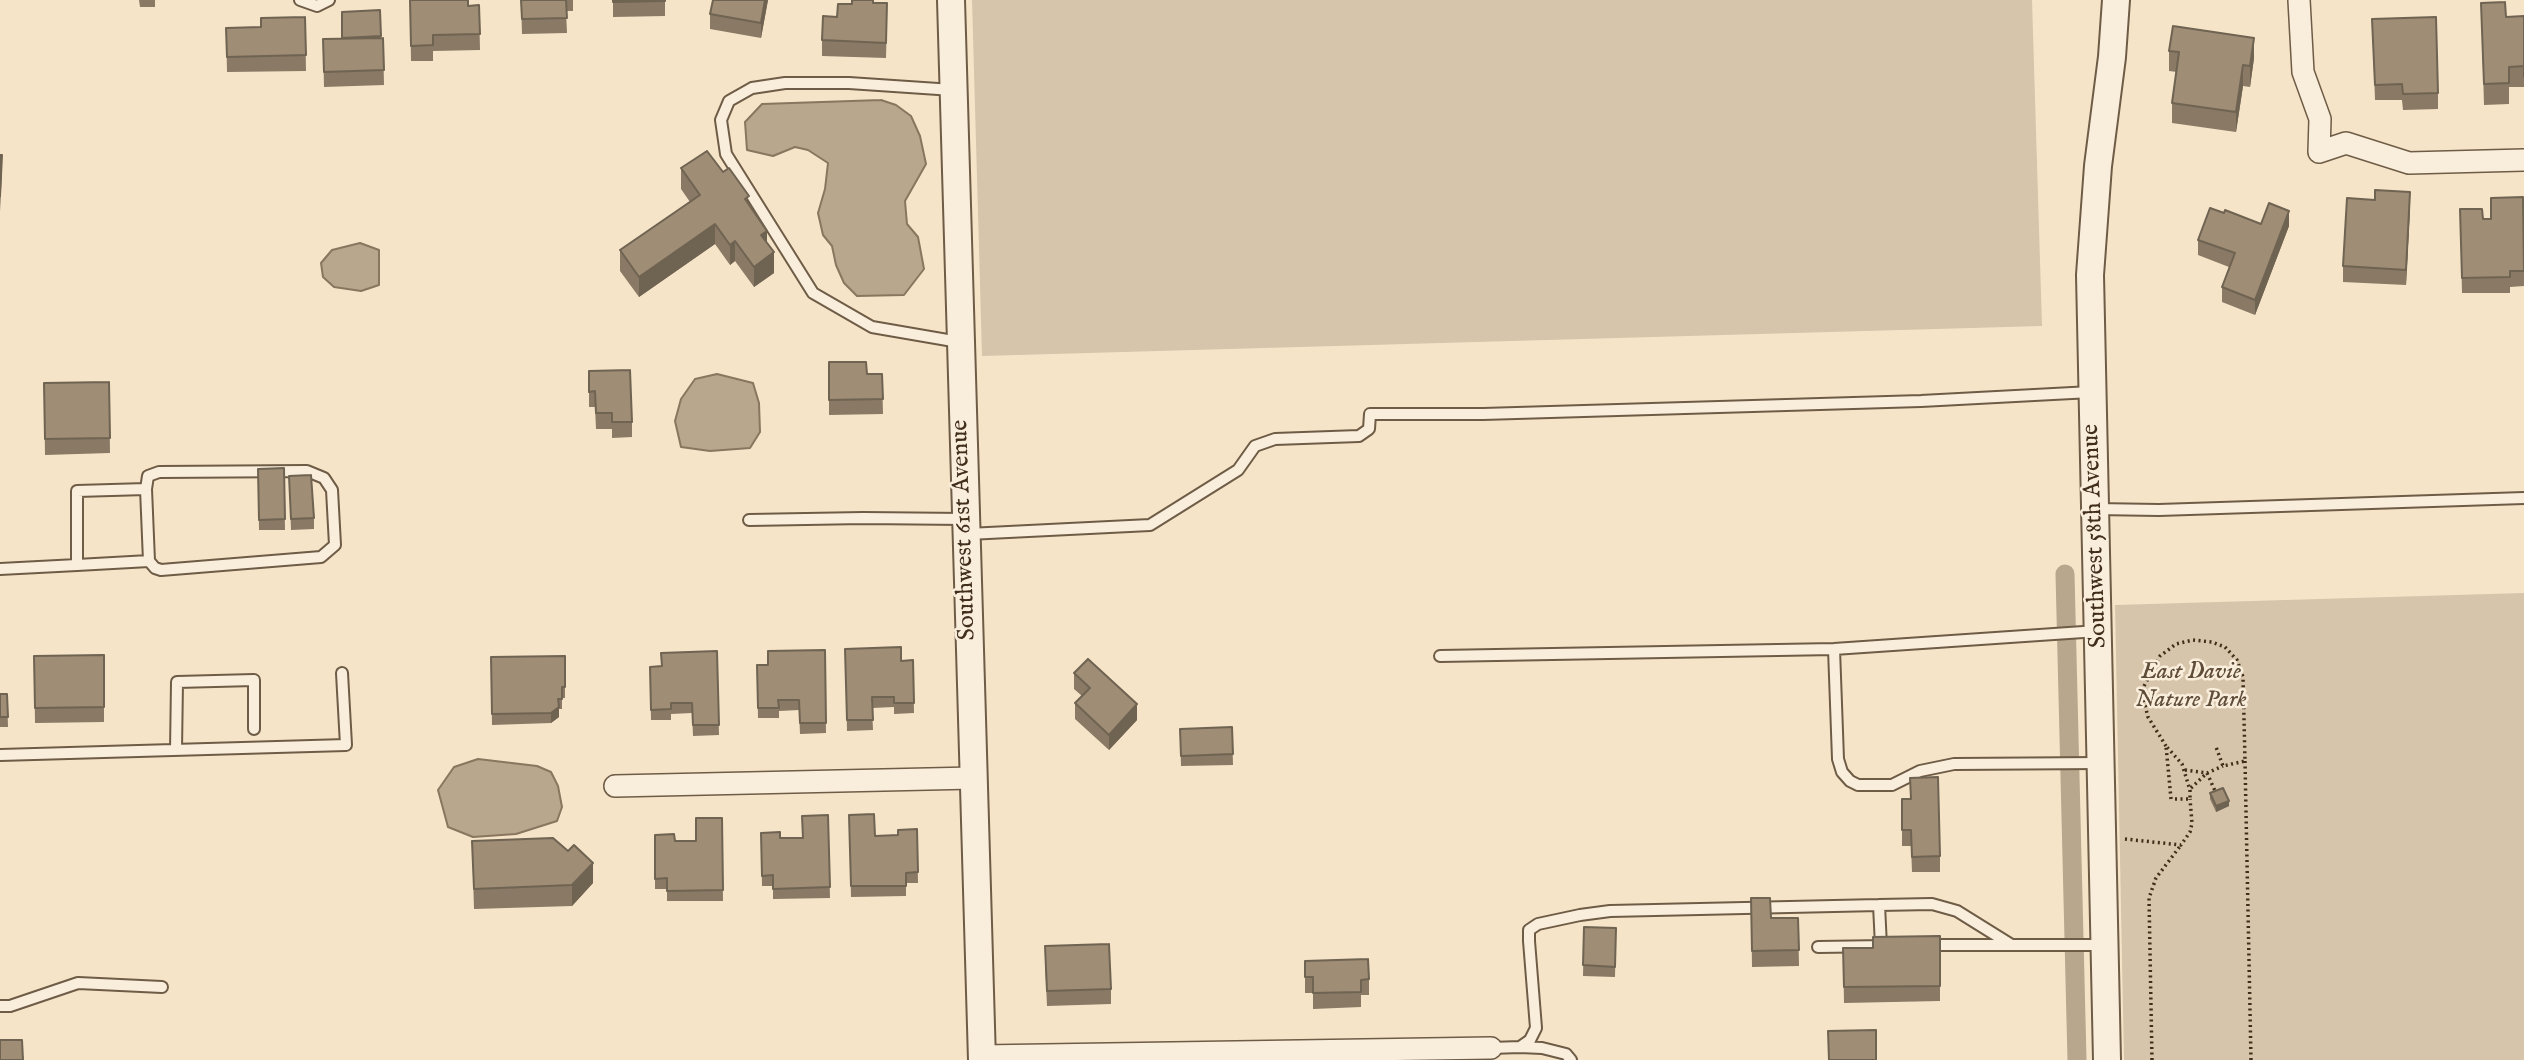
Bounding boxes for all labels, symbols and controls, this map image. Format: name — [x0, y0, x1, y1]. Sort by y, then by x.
street label: Southwest 61st Avenue — [947, 419, 983, 641]
street label: Southwest 58th Avenue — [2078, 423, 2114, 649]
park label: East Davie Nature Park — [2135, 659, 2247, 715]

